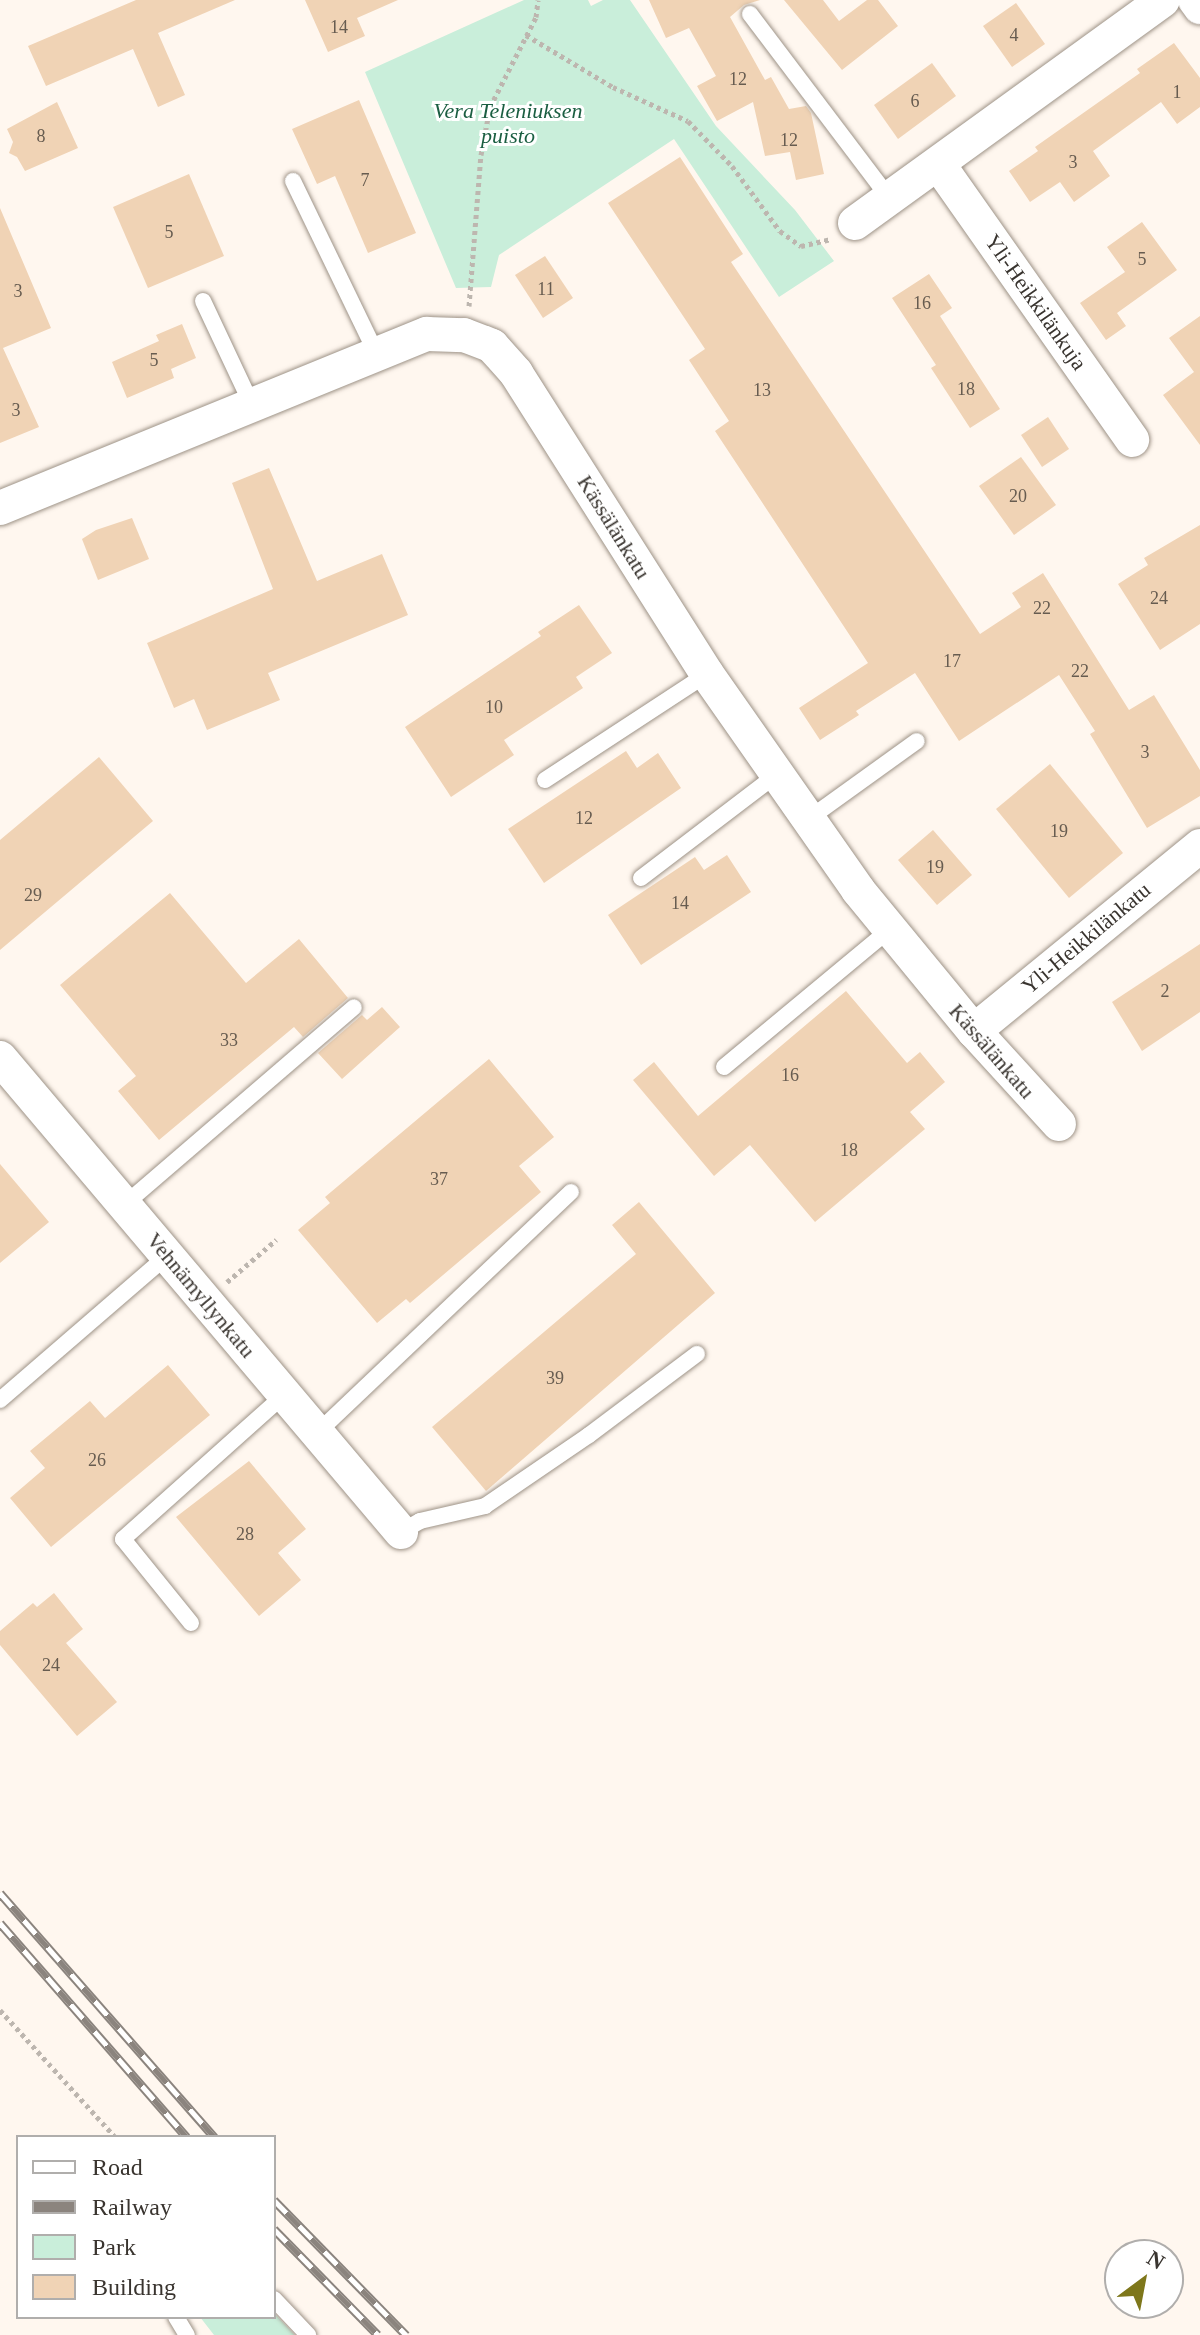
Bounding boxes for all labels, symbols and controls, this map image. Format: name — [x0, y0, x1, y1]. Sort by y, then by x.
house number: 14 — [330, 16, 348, 38]
house number: 4 — [1010, 24, 1018, 46]
house number: 12 — [729, 68, 747, 90]
house number: 1 — [1172, 81, 1182, 103]
house number: 6 — [910, 90, 920, 112]
park label: Vera Teleniuksen puisto — [434, 97, 582, 148]
house number: 8 — [36, 125, 46, 147]
house number: 12 — [780, 129, 798, 151]
house number: 3 — [1068, 151, 1078, 173]
house number: 7 — [360, 169, 370, 191]
house number: 5 — [164, 221, 174, 243]
street label: Yli-Heikkilänkuja — [979, 229, 1093, 375]
house number: 5 — [1138, 248, 1146, 270]
house number: 11 — [537, 278, 555, 300]
house number: 3 — [14, 280, 22, 302]
house number: 16 — [913, 292, 931, 314]
house number: 5 — [150, 349, 158, 371]
house number: 18 — [957, 378, 975, 400]
house number: 13 — [753, 379, 771, 401]
house number: 3 — [12, 399, 20, 421]
street label: Kässälänkatu — [572, 470, 656, 584]
house number: 20 — [1009, 485, 1027, 507]
house number: 24 — [1150, 587, 1168, 609]
house number: 22 — [1033, 597, 1051, 619]
house number: 17 — [943, 650, 961, 672]
house number: 22 — [1071, 660, 1089, 682]
house number: 10 — [485, 696, 503, 718]
house number: 3 — [1140, 741, 1150, 763]
house number: 12 — [575, 807, 593, 829]
house number: 19 — [1050, 820, 1068, 842]
house number: 19 — [926, 856, 944, 878]
street label: Yli-Heikkilänkatu — [1016, 876, 1156, 1000]
house number: 29 — [24, 884, 42, 906]
house number: 14 — [671, 892, 689, 914]
house number: 2 — [1160, 980, 1170, 1002]
street label: Kässälänkatu — [944, 998, 1040, 1104]
house number: 33 — [220, 1029, 238, 1051]
house number: 16 — [781, 1064, 799, 1086]
house number: 18 — [840, 1139, 858, 1161]
house number: 37 — [430, 1168, 448, 1190]
street label: Vehnämyllynkatu — [141, 1227, 261, 1363]
house number: 39 — [546, 1367, 564, 1389]
house number: 26 — [88, 1449, 106, 1471]
house number: 28 — [236, 1523, 254, 1545]
house number: 24 — [42, 1654, 60, 1676]
legend — [16, 2135, 276, 2319]
text: Road — [92, 2154, 143, 2180]
text: Railway — [92, 2194, 172, 2220]
text: Park — [92, 2234, 136, 2260]
north arrow — [1104, 2239, 1184, 2319]
text: N — [1143, 2245, 1169, 2275]
text: Building — [92, 2274, 176, 2300]

